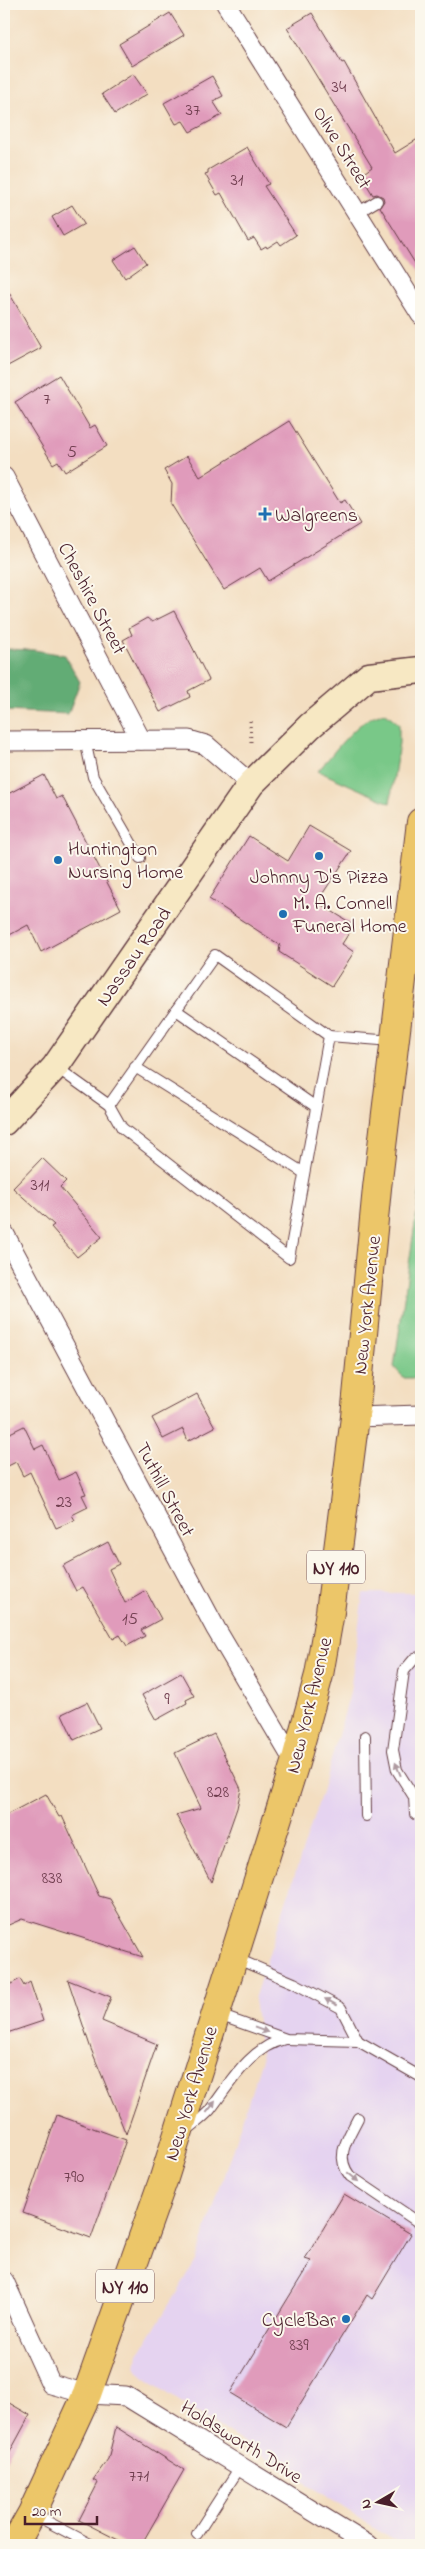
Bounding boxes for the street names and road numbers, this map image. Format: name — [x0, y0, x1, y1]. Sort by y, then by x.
street label: Olive Street — [304, 101, 378, 196]
street label: Cheshire Street — [49, 538, 133, 661]
street label: Nassau Road — [90, 902, 180, 1013]
street label: New York Avenue — [347, 1234, 390, 1376]
street label: Tuthill Street — [127, 1438, 201, 1543]
road number: NY 110 — [307, 1550, 365, 1584]
street label: New York Avenue — [280, 1634, 341, 1777]
street label: New York Avenue — [158, 2023, 227, 2165]
road number: NY 110 — [96, 2270, 154, 2302]
street label: Holdsworth Drive — [174, 2394, 307, 2492]

